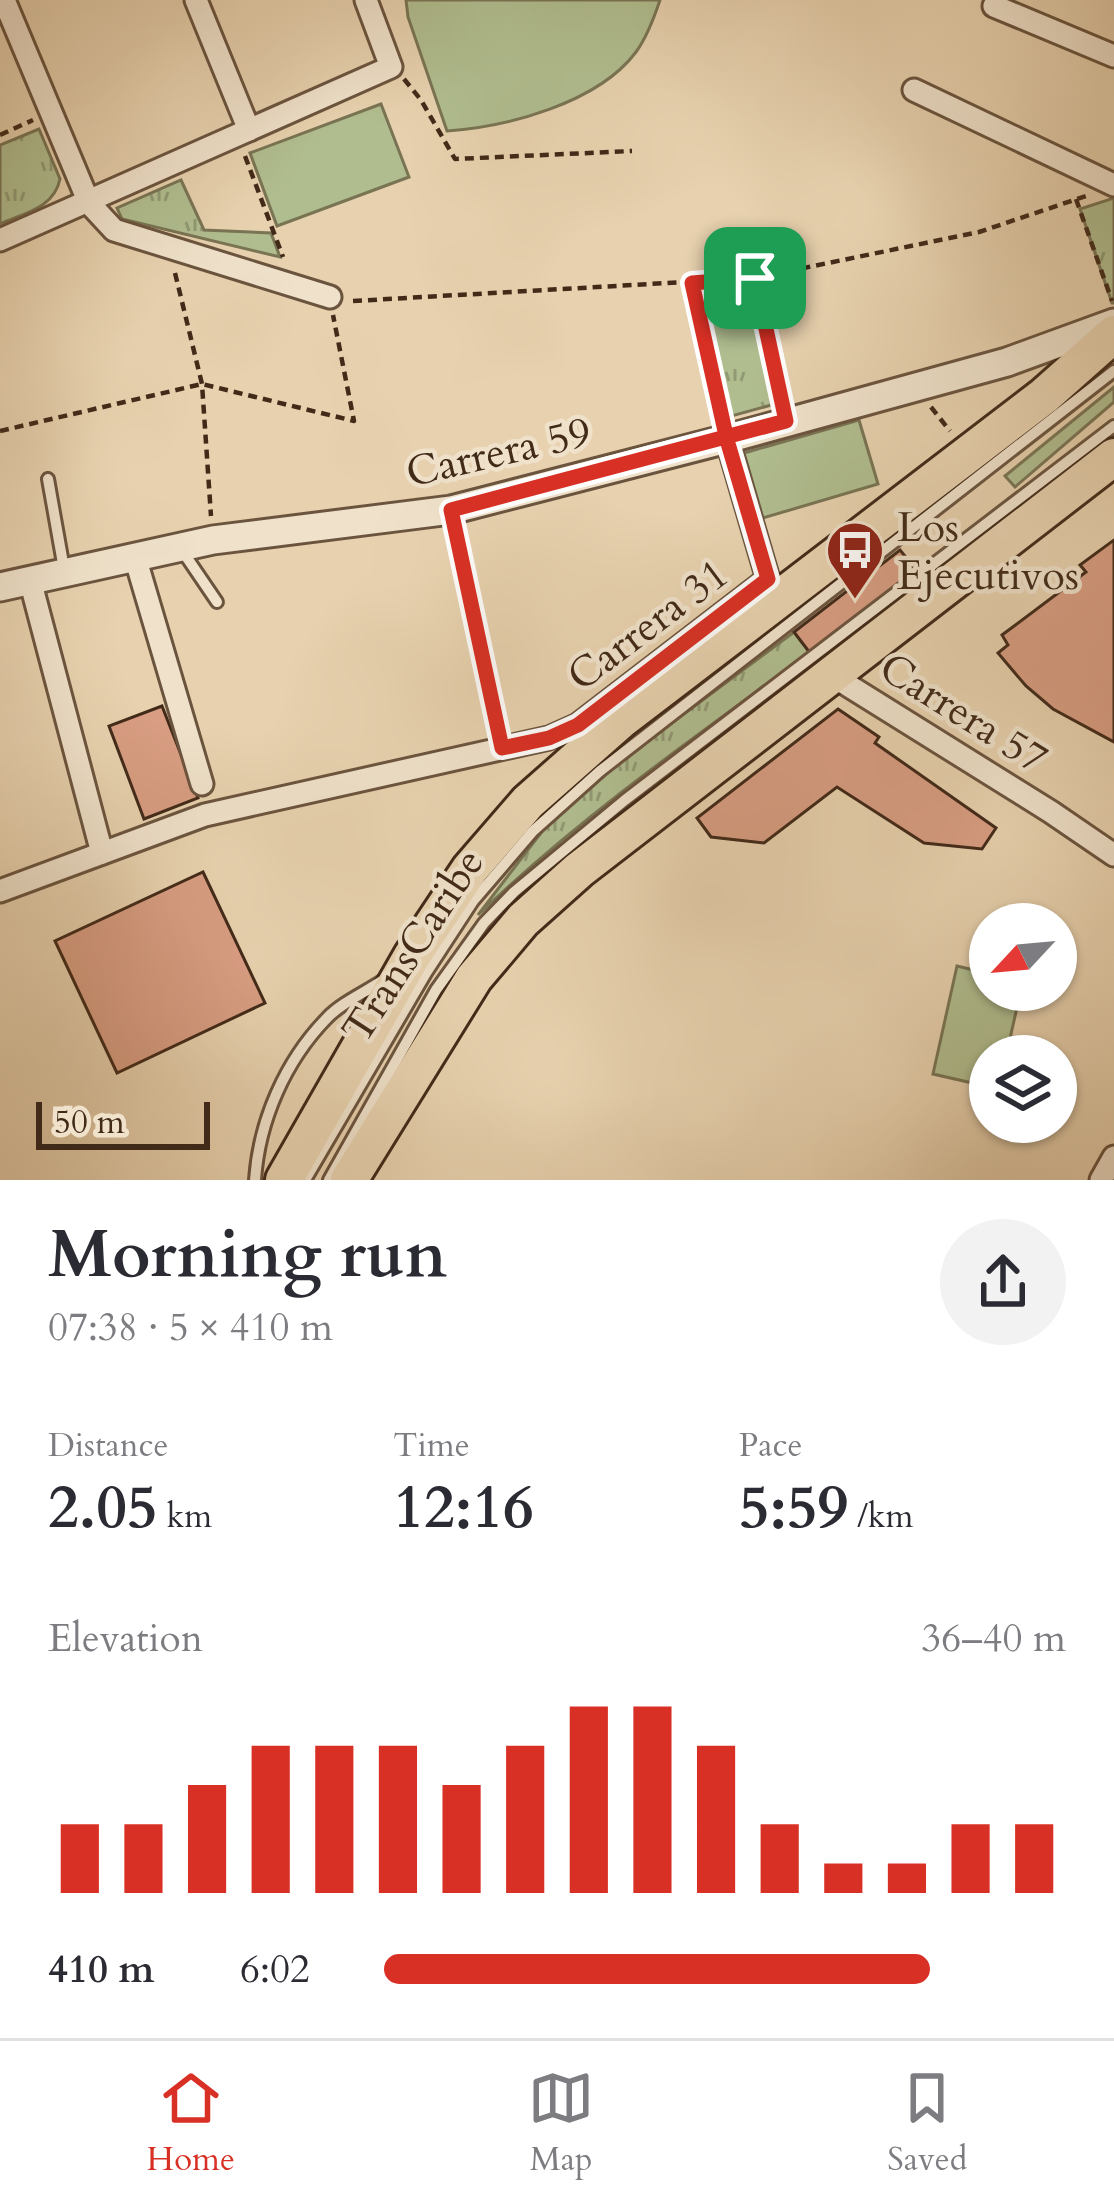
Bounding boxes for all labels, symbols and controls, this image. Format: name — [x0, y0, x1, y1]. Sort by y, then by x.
pin — [704, 227, 806, 329]
icon: arrive — [722, 245, 788, 311]
street label: Carrera 59 — [400, 404, 596, 501]
place label: Los Ejecutivos — [897, 499, 1079, 604]
bus stop icon: Los Ejecutivos — [824, 519, 886, 601]
street label: Carrera 31 — [556, 546, 740, 704]
street label: Carrera 57 — [868, 639, 1058, 787]
street label: TransCaribe — [329, 838, 497, 1054]
north arrow — [969, 903, 1077, 1011]
map controls — [969, 903, 1077, 1143]
button: layers — [969, 1035, 1077, 1143]
scale bar — [36, 1096, 210, 1149]
text: 50 m — [54, 1100, 125, 1145]
text: Morning run — [48, 1211, 447, 1300]
button: share — [940, 1219, 1066, 1345]
text: 07:38 · 5 × 410 m — [48, 1301, 333, 1354]
text: Distance — [48, 1423, 169, 1468]
text: Time — [393, 1423, 470, 1468]
text: Pace — [739, 1423, 802, 1468]
text: 2.05 — [48, 1468, 158, 1549]
text: 12:16 — [393, 1468, 534, 1549]
text: 5:59 — [739, 1468, 848, 1549]
text: km — [158, 1494, 212, 1539]
text: /km — [848, 1494, 913, 1539]
text: Elevation — [48, 1612, 203, 1665]
text: 36–40 m — [921, 1612, 1066, 1665]
text: 410 m — [48, 1943, 154, 1996]
text: 6:02 — [240, 1943, 310, 1996]
tab: Home — [147, 2065, 235, 2182]
tab: Map — [528, 2065, 594, 2182]
tab: Saved — [887, 2065, 967, 2182]

